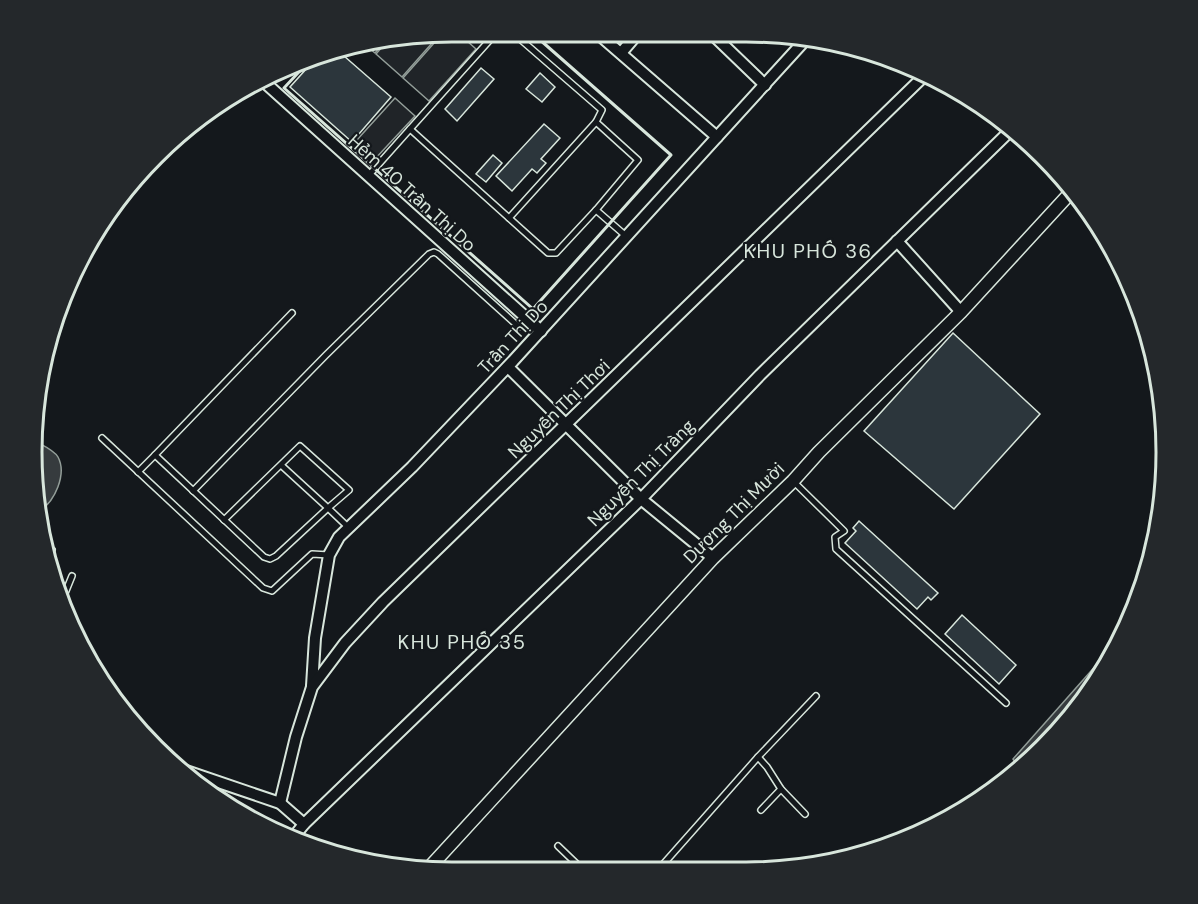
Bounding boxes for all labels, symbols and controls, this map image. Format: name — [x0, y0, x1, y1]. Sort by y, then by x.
street label: Hẻm 40 Trần Thị Do — [343, 129, 481, 257]
district label: KHU PHỐ 36 — [743, 238, 873, 264]
street label: Trần Thị Do — [473, 295, 553, 379]
street label: Nguyễn Thị Thơi — [503, 354, 615, 464]
street label: Nguyễn Thị Tràng — [582, 414, 700, 532]
street label: Dương Thị Mười — [678, 457, 790, 569]
district label: KHU PHỐ 35 — [398, 629, 526, 655]

